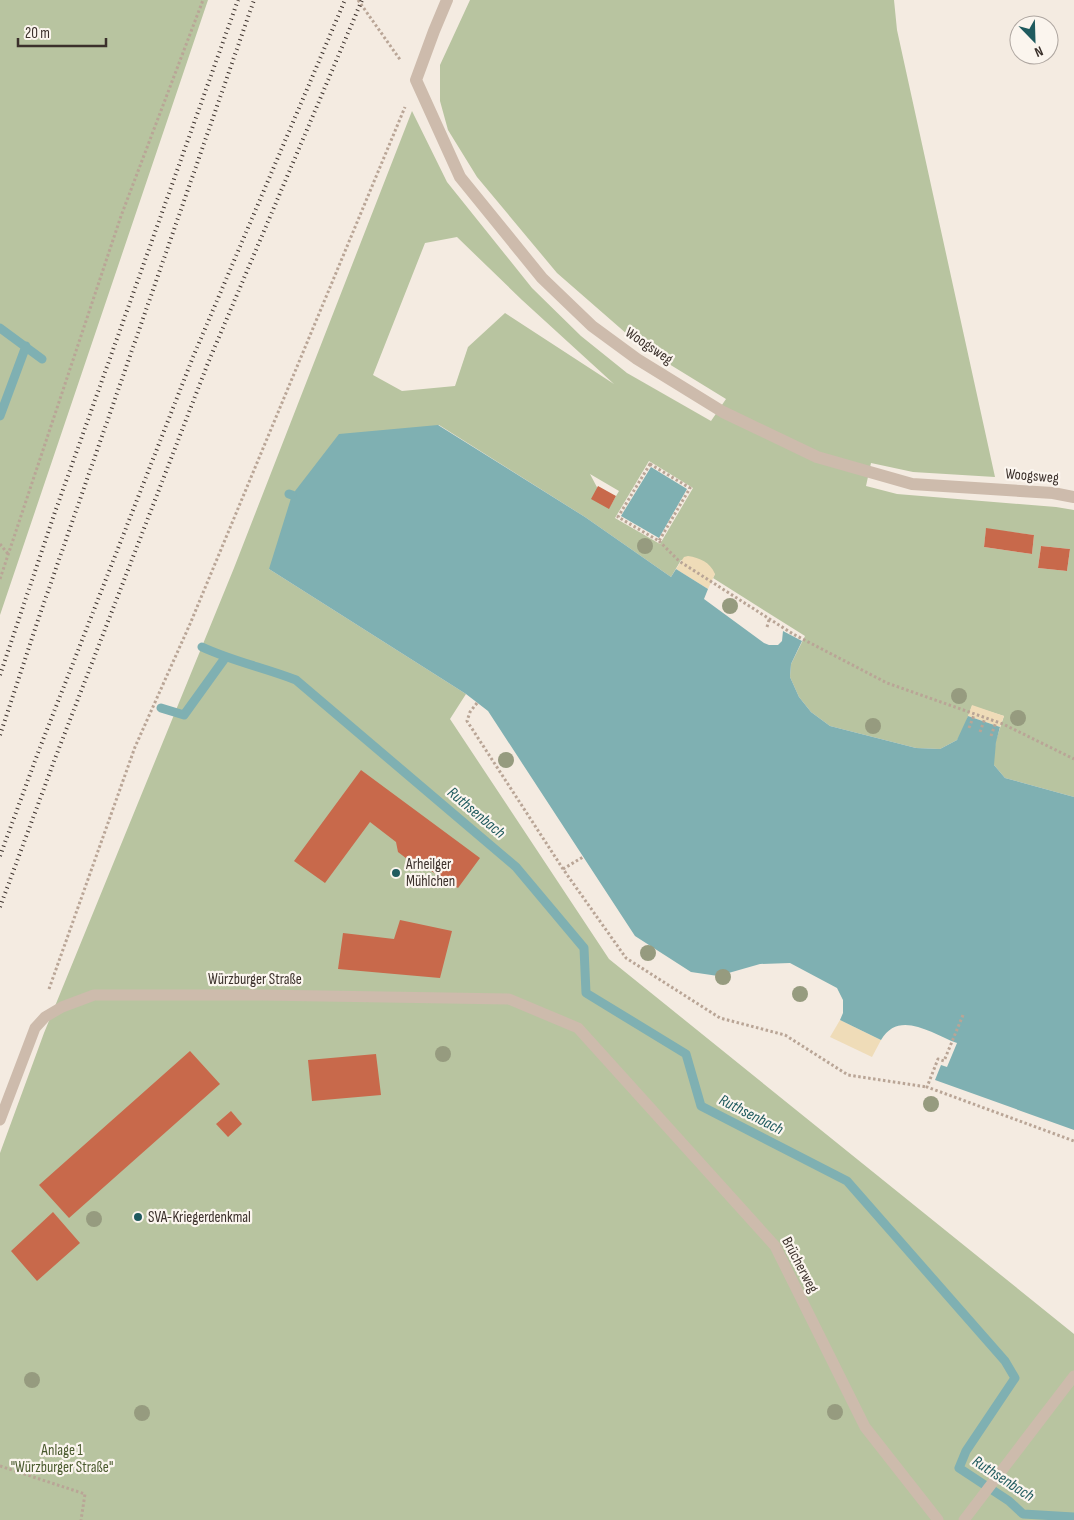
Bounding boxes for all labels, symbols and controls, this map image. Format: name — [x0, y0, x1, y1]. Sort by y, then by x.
scale bar — [18, 15, 105, 47]
north arrow — [1009, 15, 1059, 65]
text: 20 m — [25, 24, 50, 43]
text: N — [1032, 42, 1046, 61]
street label: Woogsweg — [621, 323, 677, 369]
street label: Woogsweg — [1004, 464, 1060, 488]
water label: Ruthsenbach — [443, 783, 509, 843]
place label: Arheilger Mühlchen — [405, 855, 455, 891]
marker: Arheilger Mühlchen — [390, 867, 402, 879]
street label: Würzburger Straße — [208, 970, 302, 989]
water label: Ruthsenbach — [716, 1091, 787, 1139]
place label: SVA-Kriegerdenkmal — [148, 1208, 251, 1227]
marker: SVA-Kriegerdenkmal — [132, 1211, 144, 1223]
street label: Brücherweg — [777, 1234, 823, 1296]
park label: Anlage 1 "Würzburger Straße" — [11, 1441, 113, 1477]
water label: Ruthsenbach — [969, 1452, 1038, 1506]

